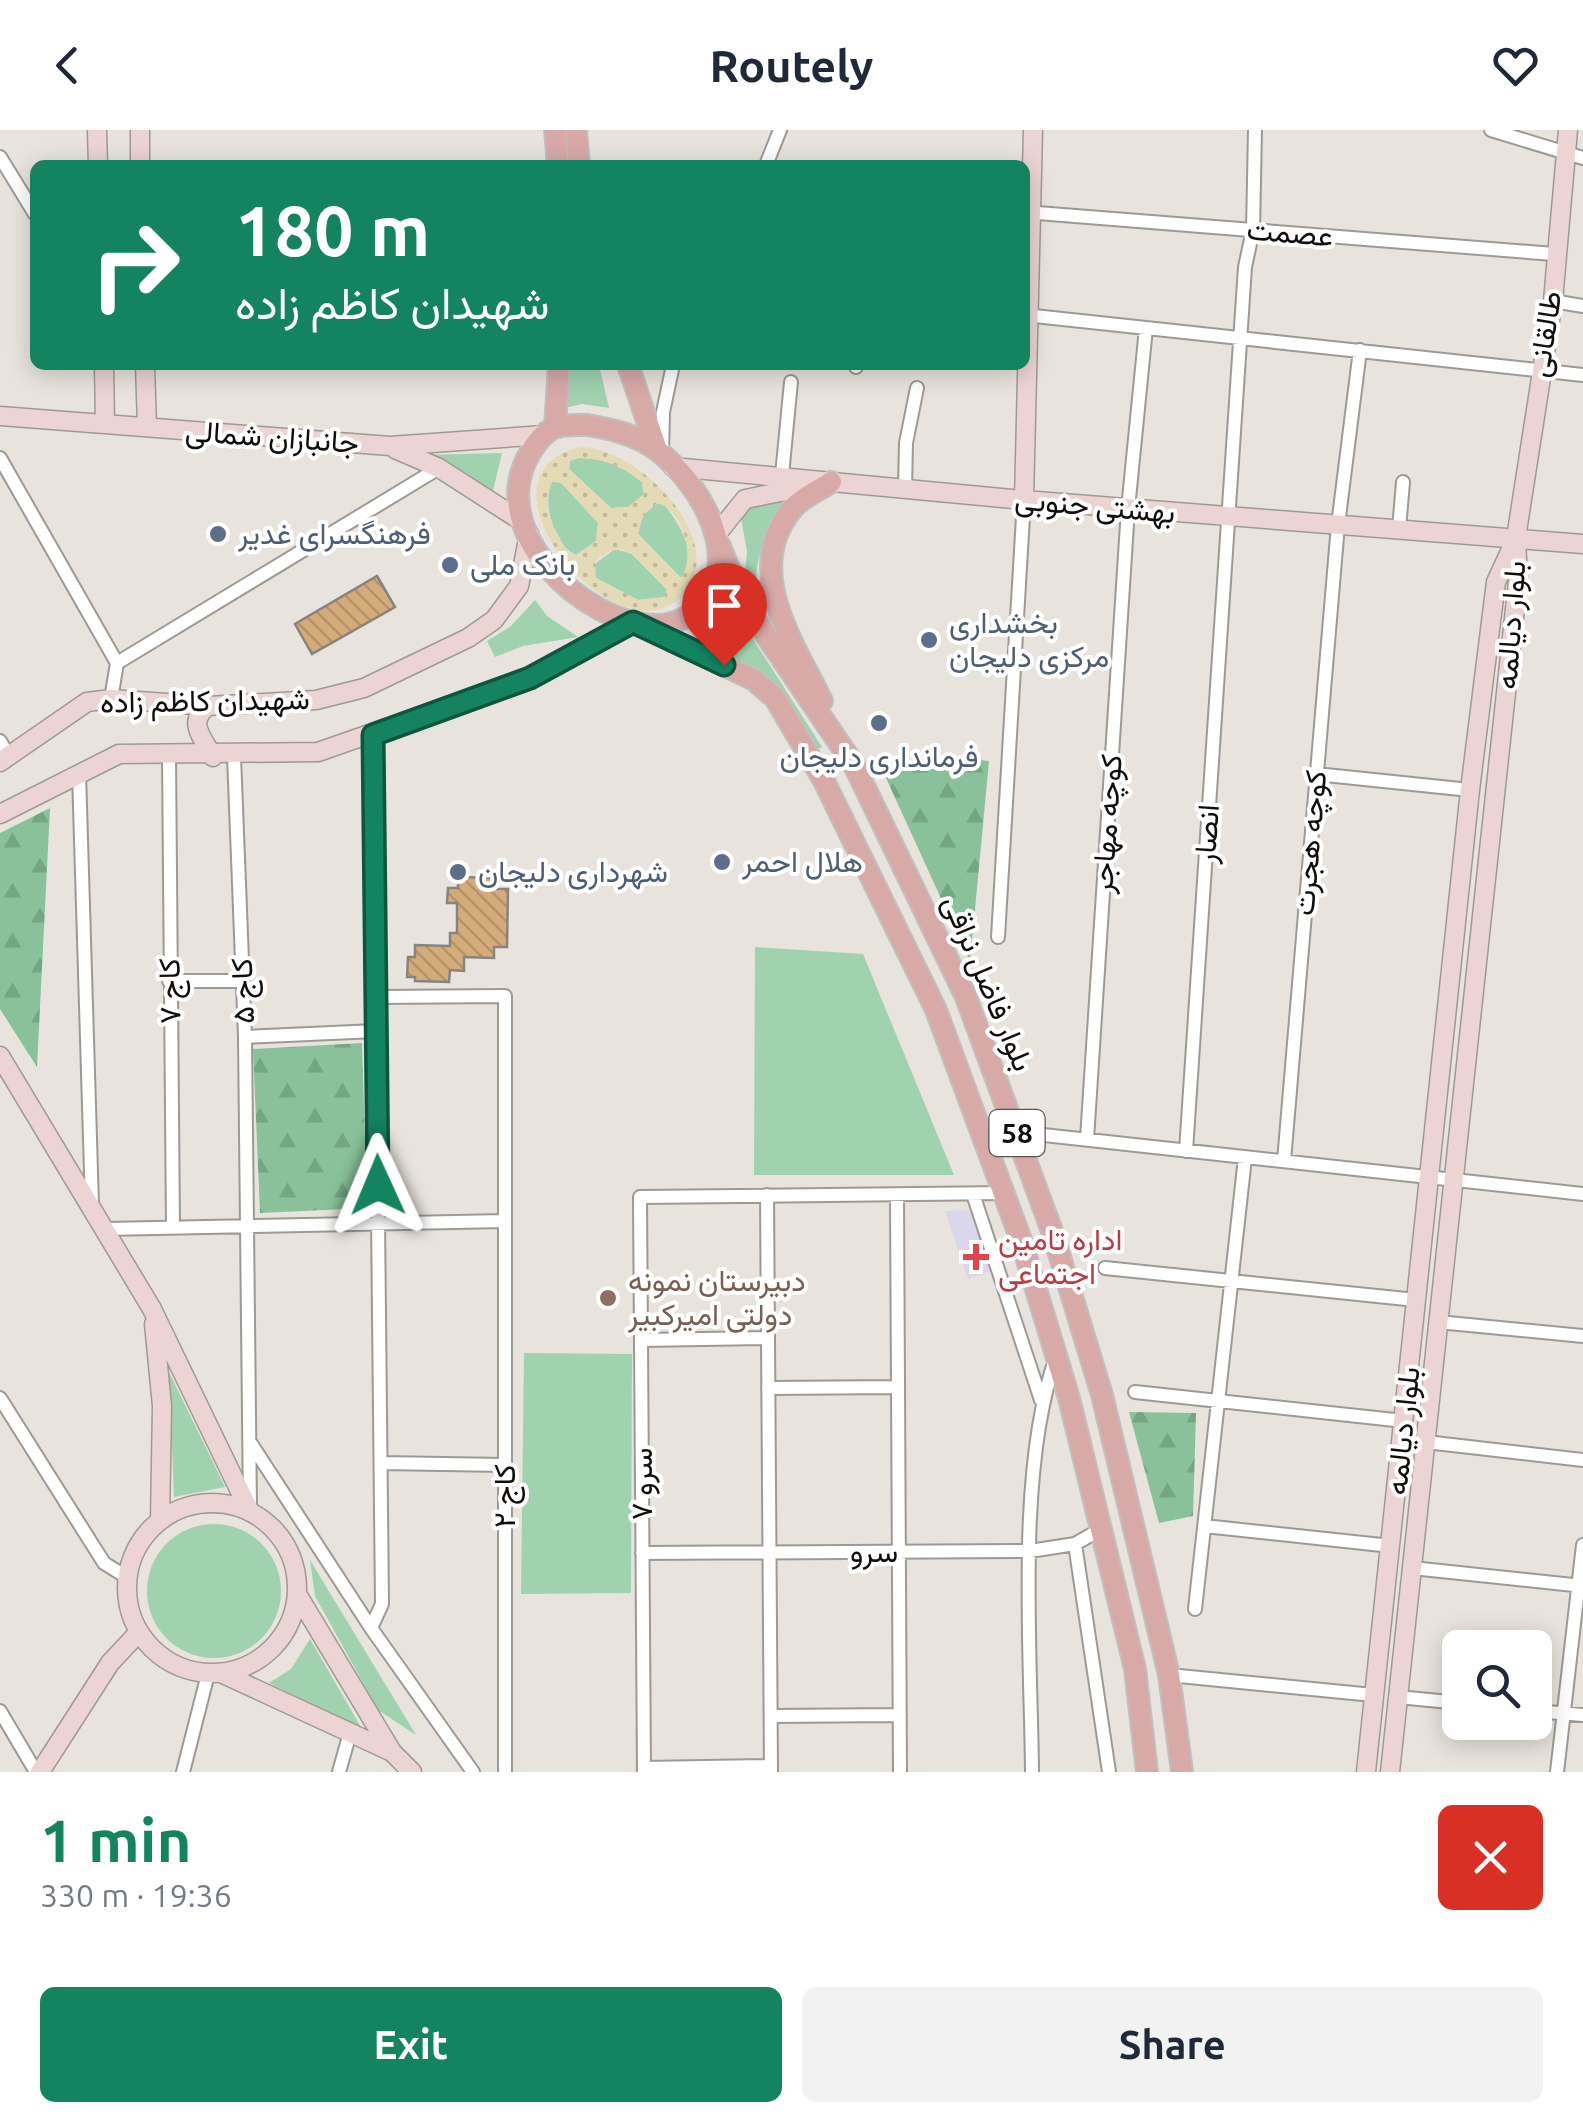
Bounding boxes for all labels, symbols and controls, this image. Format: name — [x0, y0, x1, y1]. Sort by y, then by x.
icon: back — [40, 38, 95, 93]
icon: heart — [1488, 38, 1543, 93]
text: Routely — [710, 40, 873, 91]
text: 180 m — [235, 191, 430, 269]
icon: right — [70, 200, 200, 330]
street label: عصمت — [1246, 211, 1335, 253]
text: شهیدان کاظم زاده — [235, 277, 550, 328]
street label: طالقانی — [1520, 288, 1570, 380]
street label: جانبازان شمالی — [184, 413, 360, 461]
street label: بهشتی جنوبی — [1013, 481, 1177, 531]
place label: فرهنگسرای غدیر — [237, 516, 431, 552]
marker: فرهنگسرای غدیر — [207, 523, 229, 545]
place label: بانک ملی — [470, 547, 575, 583]
marker: بانک ملی — [439, 554, 461, 576]
street label: بلوار دیالمه — [1489, 560, 1533, 690]
pin — [682, 563, 767, 666]
icon: arrive — [697, 578, 752, 633]
place label: بخشداری مرکزی دلیجان — [949, 605, 1109, 675]
marker: بخشداری مرکزی دلیجان — [918, 629, 940, 651]
street label: شهیدان کاظم زاده — [100, 681, 310, 722]
marker: فرمانداری دلیجان — [868, 712, 890, 734]
place label: فرمانداری دلیجان — [779, 739, 979, 775]
street label: کوچه مهاجر — [1084, 753, 1132, 896]
street label: کوچه هجرت — [1286, 769, 1336, 917]
street label: انصار — [1187, 803, 1227, 866]
place label: هلال احمر — [741, 844, 863, 880]
marker: هلال احمر — [711, 851, 733, 873]
place label: شهرداری دلیجان — [478, 854, 668, 890]
marker: شهرداری دلیجان — [447, 861, 469, 883]
street label: بلوار فاضل نراقی — [935, 890, 1041, 1076]
street label: کاج ۵ — [224, 957, 264, 1025]
street label: کاج ۷ — [151, 958, 191, 1024]
road number: 58 — [990, 1110, 1044, 1156]
position arrow — [326, 1133, 430, 1237]
place label: اداره تامین اجتماعی — [998, 1222, 1122, 1292]
marker: اداره تامین اجتماعی — [963, 1244, 989, 1270]
place label: دبیرستان نمونه دولتی امیرکبیر — [627, 1263, 806, 1333]
marker: دبیرستان نمونه دولتی امیرکبیر — [597, 1287, 619, 1309]
street label: بلوار دیالمه — [1378, 1365, 1428, 1497]
street label: سرو ۷ — [624, 1448, 660, 1520]
street label: کاج ۲ — [487, 1464, 525, 1528]
street label: سرو — [850, 1534, 898, 1570]
map controls — [1442, 1630, 1552, 1740]
button: search — [1442, 1630, 1552, 1740]
button: close — [1438, 1805, 1543, 1910]
text: 1 min — [40, 1806, 192, 1873]
text: 330 m · 19:36 — [40, 1877, 232, 1913]
button: Exit — [40, 1987, 782, 2102]
button: Share — [802, 1987, 1543, 2102]

